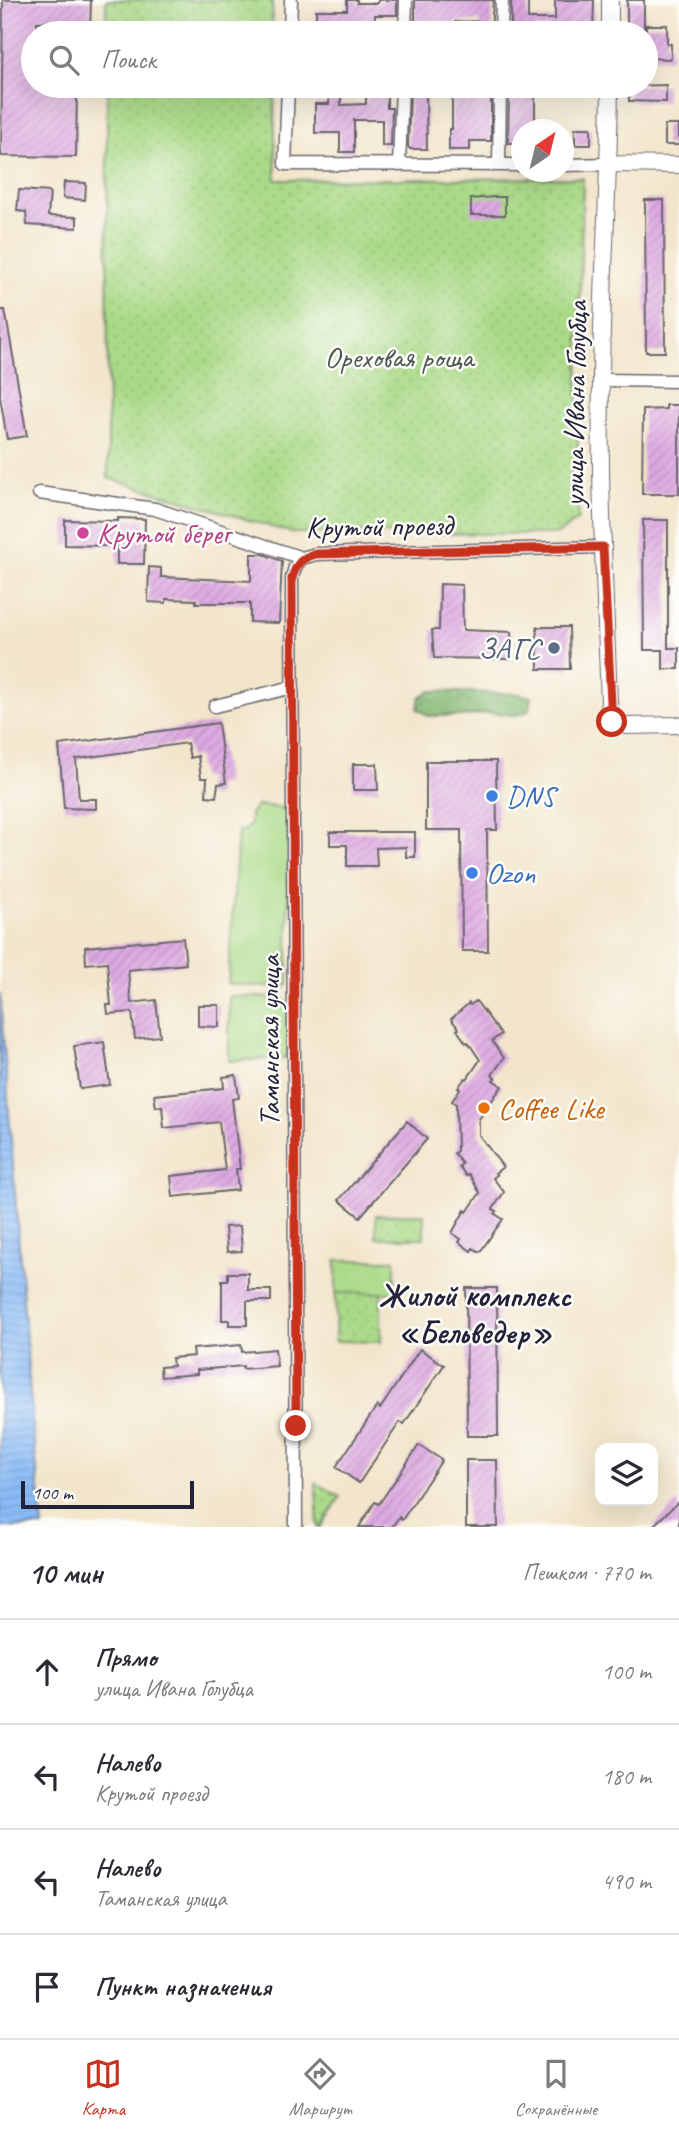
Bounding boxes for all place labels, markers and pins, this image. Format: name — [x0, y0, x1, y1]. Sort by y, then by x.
place label: Крутой берег — [97, 514, 234, 552]
marker: Крутой берег — [75, 525, 91, 541]
place label: ЗАГС — [479, 629, 544, 667]
marker: ЗАГС — [546, 640, 562, 656]
place label: DNS — [506, 777, 559, 815]
marker: DNS — [484, 788, 500, 804]
place label: Ozon — [486, 854, 536, 892]
marker: Ozon — [464, 865, 480, 881]
place label: Coffee Like — [498, 1089, 606, 1127]
marker: Coffee Like — [476, 1100, 492, 1116]

